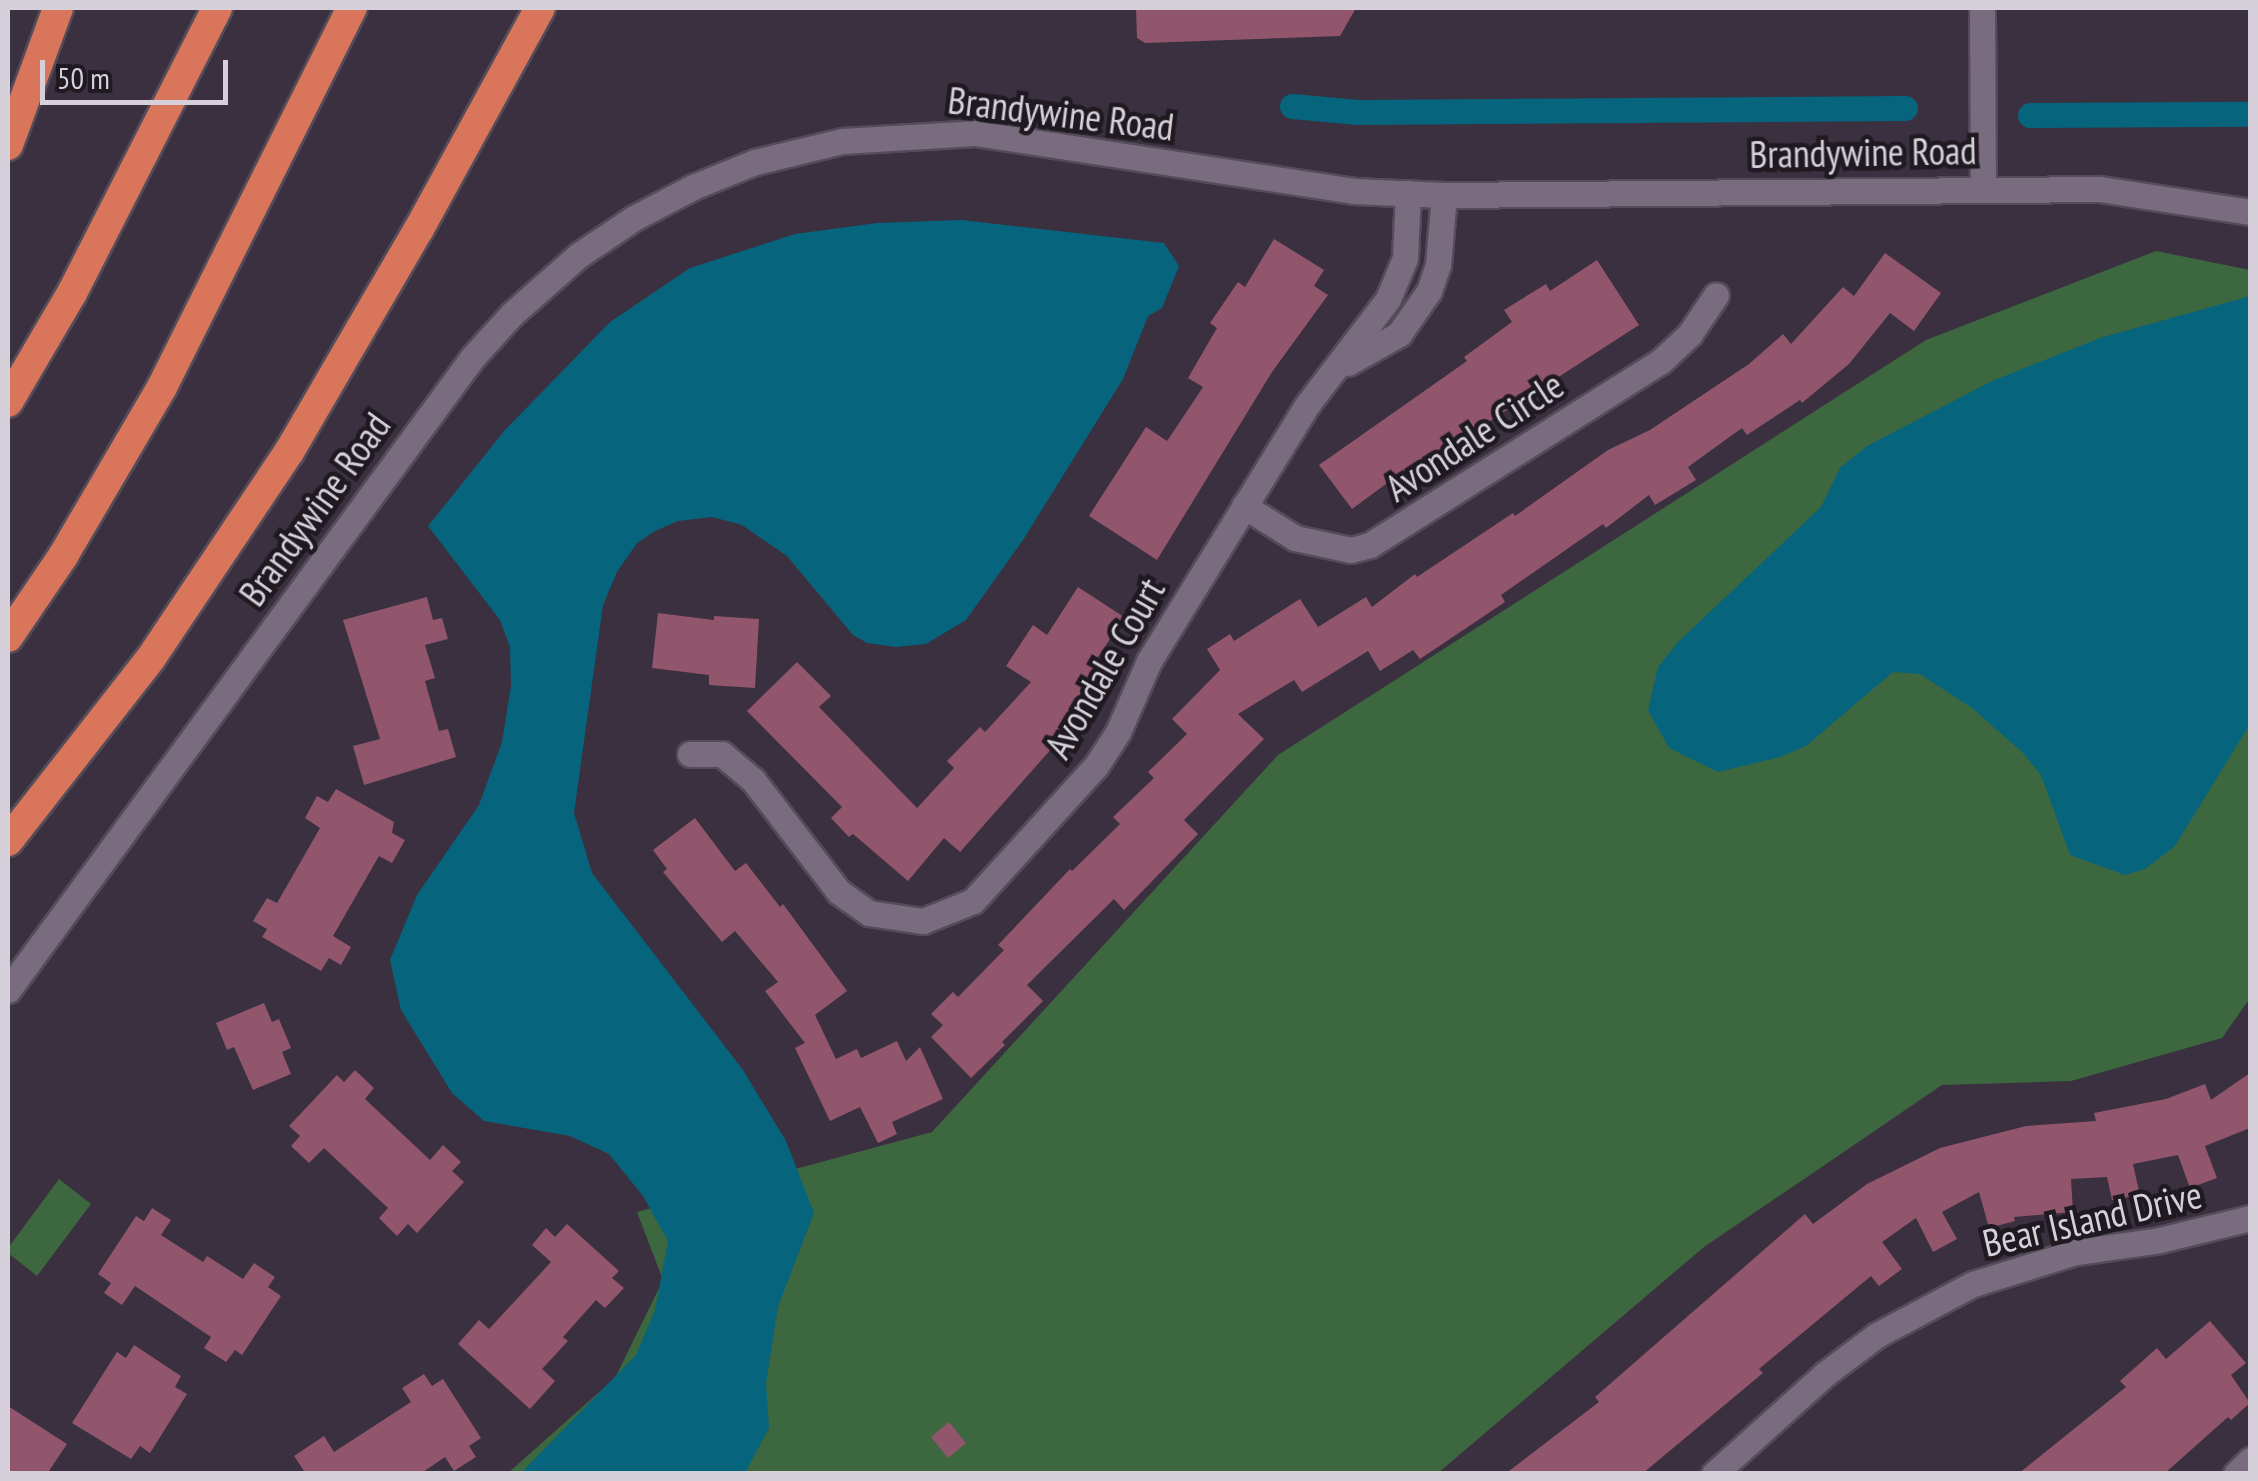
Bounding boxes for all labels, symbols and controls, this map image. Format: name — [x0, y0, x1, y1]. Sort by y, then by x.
scale bar — [45, 40, 232, 102]
text: 50 m — [57, 58, 110, 97]
street label: Brandywine Road — [945, 77, 1177, 149]
street label: Brandywine Road — [1749, 127, 1977, 177]
street label: Avondale Circle — [1376, 362, 1572, 510]
street label: Brandywine Road — [229, 404, 399, 614]
street label: Avondale Court — [1034, 570, 1174, 766]
street label: Bear Island Drive — [1978, 1171, 2206, 1265]

